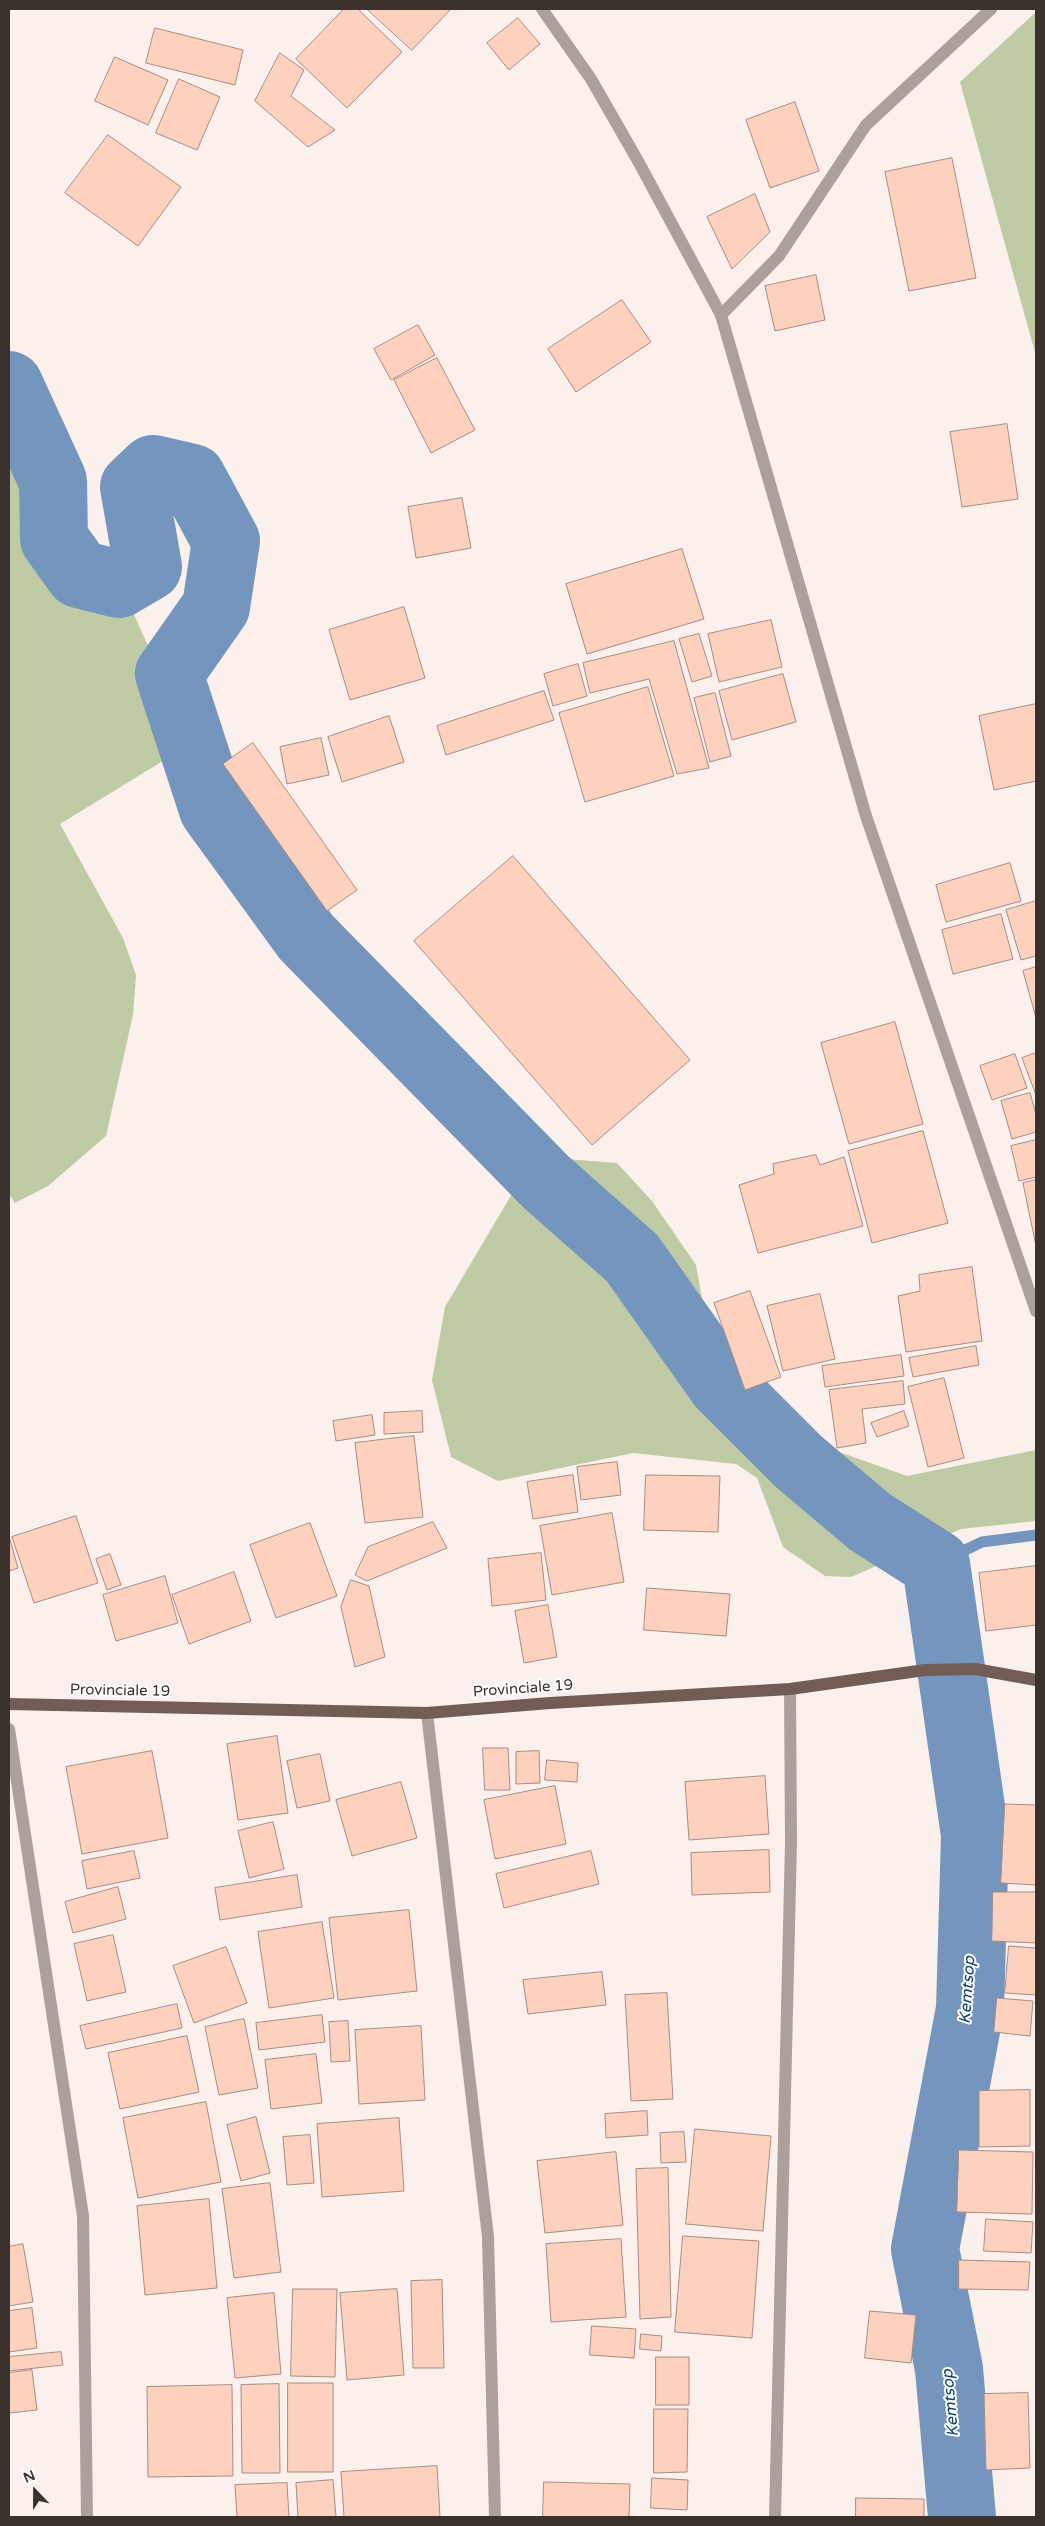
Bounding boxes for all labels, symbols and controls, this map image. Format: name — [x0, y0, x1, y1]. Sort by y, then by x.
street label: Provinciale 19 — [472, 1677, 574, 1701]
street label: Provinciale 19 — [70, 1681, 170, 1701]
water label: Kemtsop — [956, 1955, 980, 2025]
water label: Kemtsop — [938, 2368, 964, 2438]
north arrow — [10, 2466, 60, 2516]
text: N — [21, 2467, 38, 2487]

